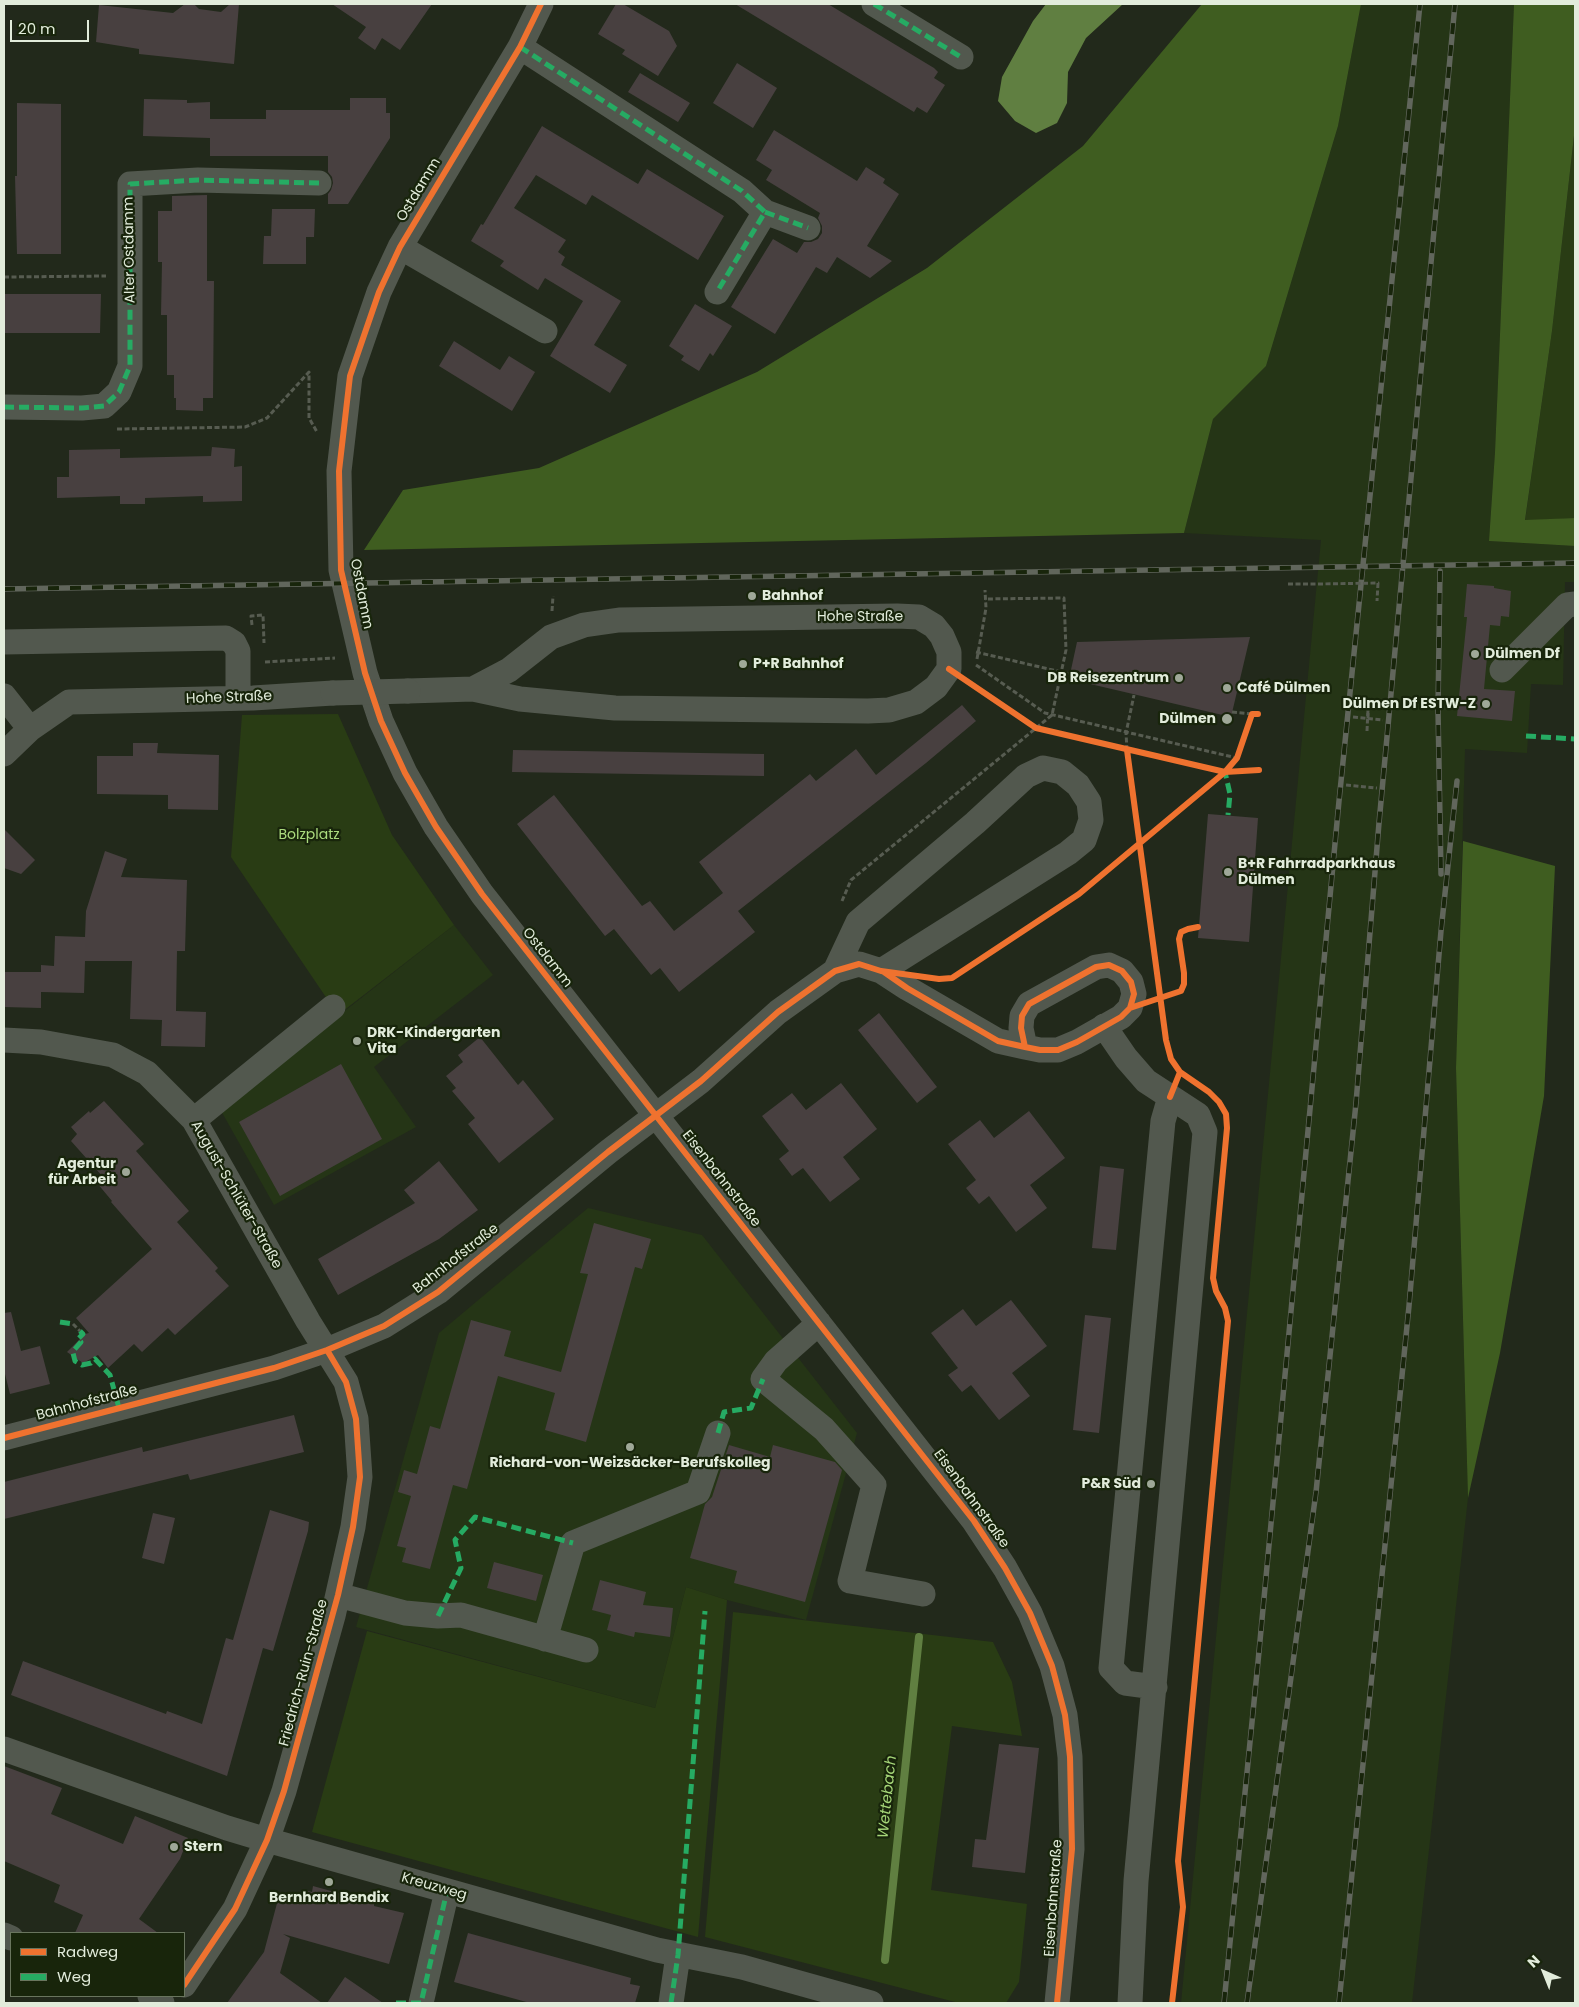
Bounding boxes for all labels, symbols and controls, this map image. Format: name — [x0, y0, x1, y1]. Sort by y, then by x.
scale bar — [12, 10, 91, 42]
text: 20 m — [18, 18, 56, 39]
street label: Ostdamm — [393, 155, 445, 225]
street label: Alter Ostdamm — [121, 196, 139, 304]
street label: Ostdamm — [346, 557, 376, 631]
place label: Bahnhof — [762, 588, 823, 604]
marker: Bahnhof — [746, 590, 758, 602]
street label: Hohe Straße — [817, 609, 903, 625]
place label: Dülmen Df — [1485, 646, 1560, 662]
marker: Dülmen Df — [1469, 648, 1481, 660]
place label: P+R Bahnhof — [753, 656, 844, 672]
marker: P+R Bahnhof — [737, 658, 749, 670]
place label: DB Reisezentrum — [1047, 670, 1169, 686]
marker: DB Reisezentrum — [1173, 672, 1185, 684]
place label: Café Dülmen — [1237, 680, 1330, 696]
marker: Café Dülmen — [1221, 682, 1233, 694]
street label: Hohe Straße — [186, 688, 272, 708]
place label: Dülmen Df ESTW-Z — [1343, 696, 1476, 712]
marker: Dülmen Df ESTW-Z — [1480, 698, 1492, 710]
place label: Dülmen — [1159, 711, 1216, 727]
marker: Dülmen — [1220, 712, 1234, 726]
park label: Bolzplatz — [278, 827, 340, 843]
place label: B+R Fahrradparkhaus Dülmen — [1238, 856, 1396, 889]
marker: B+R Fahrradparkhaus Dülmen — [1222, 866, 1234, 878]
street label: Ostdamm — [518, 925, 576, 991]
place label: DRK-Kindergarten Vita — [367, 1025, 500, 1058]
marker: DRK-Kindergarten Vita — [351, 1035, 363, 1047]
street label: August-Schlüter-Straße — [187, 1118, 285, 1272]
street label: Eisenbahnstraße — [678, 1127, 764, 1231]
place label: Agentur für Arbeit — [48, 1156, 116, 1188]
marker: Agentur für Arbeit — [120, 1166, 132, 1178]
street label: Bahnhofstraße — [410, 1220, 502, 1298]
street label: Bahnhofstraße — [35, 1381, 139, 1425]
marker: Richard-von-Weizsäcker-Berufskolleg — [624, 1441, 636, 1453]
street label: Eisenbahnstraße — [930, 1446, 1012, 1552]
place label: Richard-von-Weizsäcker-Berufskolleg — [489, 1455, 771, 1471]
place label: P&R Süd — [1081, 1476, 1141, 1492]
marker: P&R Süd — [1145, 1478, 1157, 1490]
street label: Friedrich-Ruin-Straße — [276, 1598, 332, 1748]
water label: Wettebach — [875, 1755, 901, 1839]
place label: Stern — [184, 1839, 222, 1855]
street label: Eisenbahnstraße — [1042, 1839, 1066, 1957]
marker: Stern — [168, 1841, 180, 1853]
street label: Kreuzweg — [399, 1870, 469, 1904]
marker: Bernhard Bendix — [323, 1876, 335, 1888]
place label: Bernhard Bendix — [269, 1890, 389, 1906]
legend — [10, 1932, 185, 1997]
text: Radweg — [57, 1941, 118, 1962]
north arrow — [1519, 1947, 1569, 1997]
text: N — [1523, 1950, 1544, 1972]
text: Weg — [57, 1966, 91, 1987]

